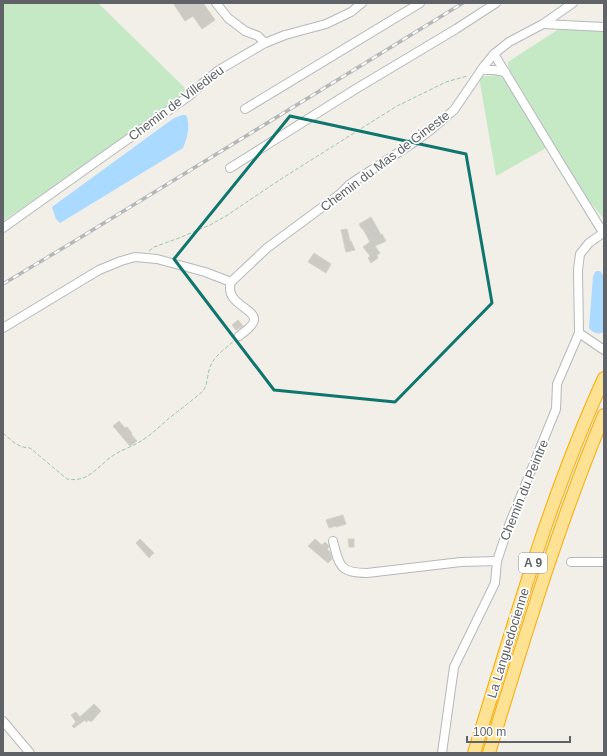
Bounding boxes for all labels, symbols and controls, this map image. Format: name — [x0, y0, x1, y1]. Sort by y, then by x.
street label: Chemin de Villedieu — [125, 62, 227, 144]
street label: Chemin du Mas de Gineste — [318, 108, 452, 214]
street label: Chemin du Peintre — [497, 437, 551, 543]
road number: A 9 — [519, 553, 547, 573]
street label: La Languedocienne — [484, 586, 532, 700]
scale bar — [467, 718, 570, 744]
text: 100 m — [473, 725, 506, 739]

